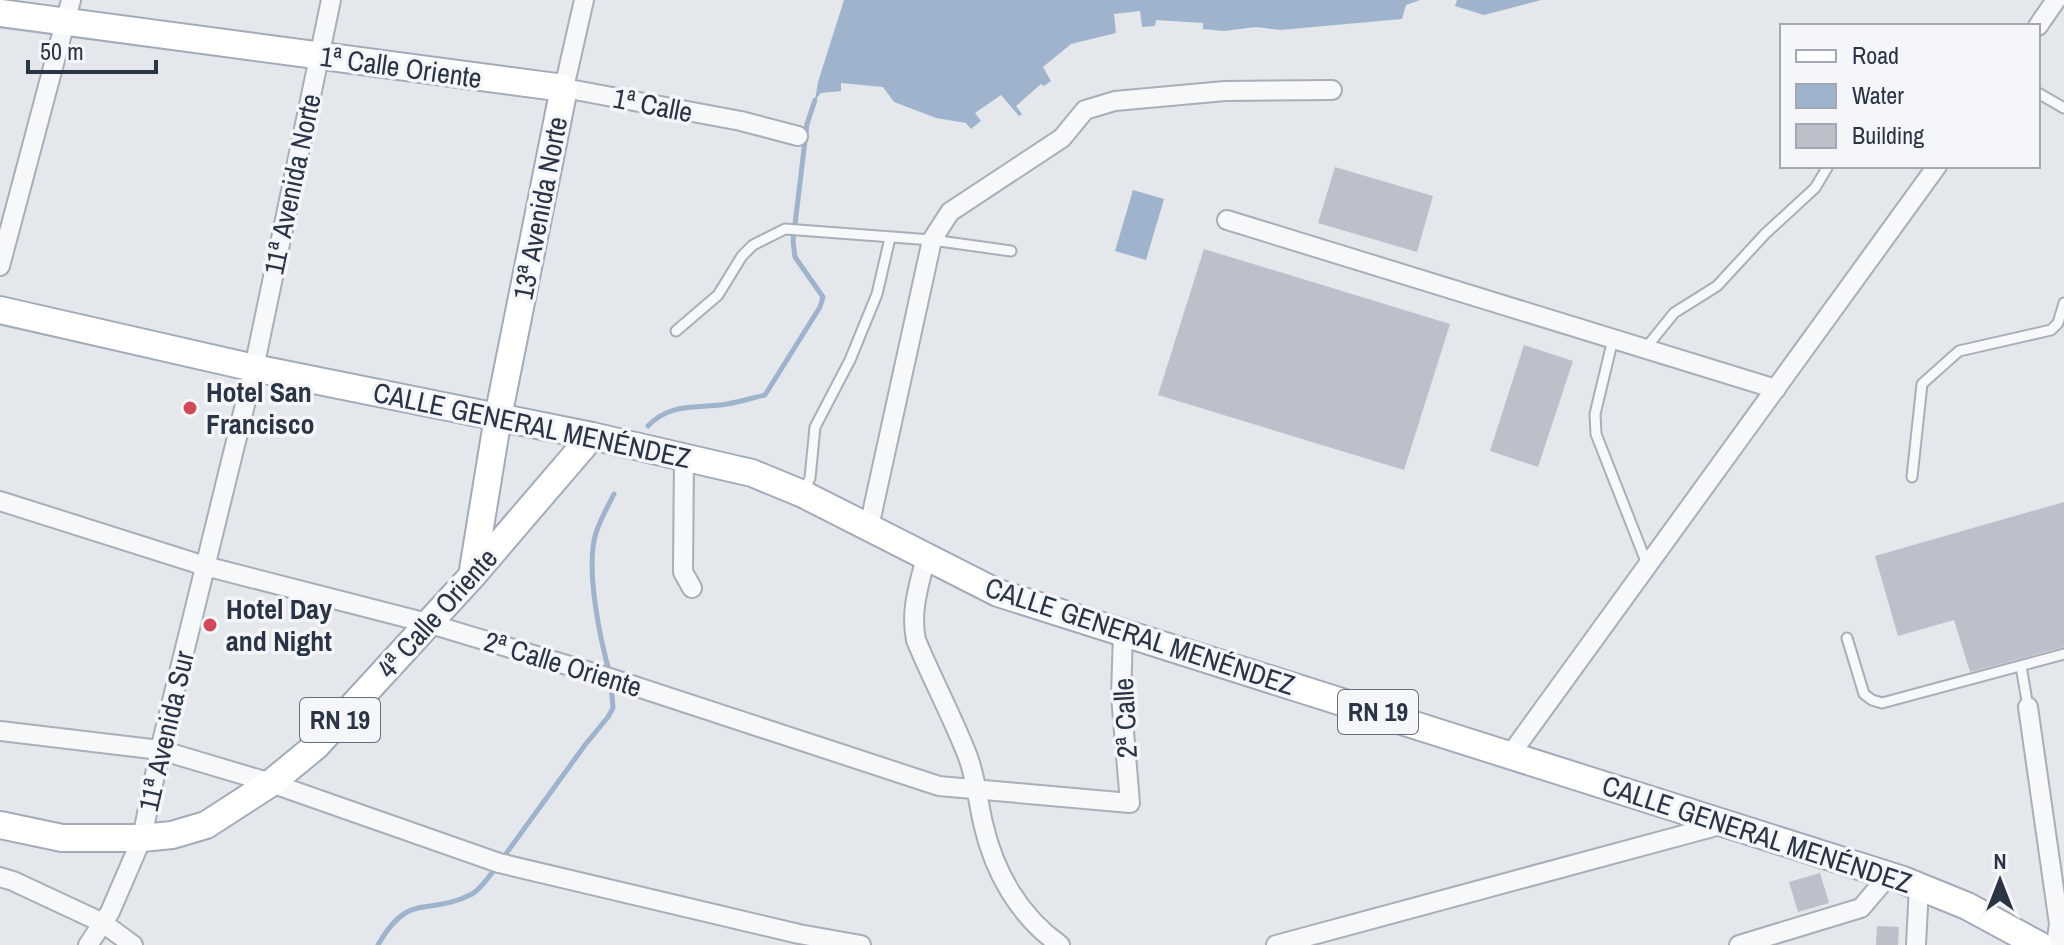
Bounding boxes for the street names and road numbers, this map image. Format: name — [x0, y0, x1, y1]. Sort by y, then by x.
street label: 1ª Calle Oriente — [318, 37, 484, 97]
street label: 1ª Calle — [610, 79, 696, 131]
street label: 11ª Avenida Norte — [254, 90, 330, 278]
street label: 13ª Avenida Norte — [504, 113, 576, 303]
street label: CALLE GENERAL MENÉNDEZ — [370, 373, 694, 477]
street label: 4ª Calle Oriente — [368, 540, 506, 686]
street label: CALLE GENERAL MENÉNDEZ — [980, 568, 1300, 704]
street label: 2ª Calle Oriente — [480, 622, 646, 706]
street label: 11ª Avenida Sur — [129, 647, 203, 815]
street label: 2ª Calle — [1104, 677, 1146, 759]
road number: RN 19 — [1338, 690, 1418, 734]
road number: RN 19 — [300, 698, 380, 742]
street label: CALLE GENERAL MENÉNDEZ — [1597, 766, 1917, 902]

